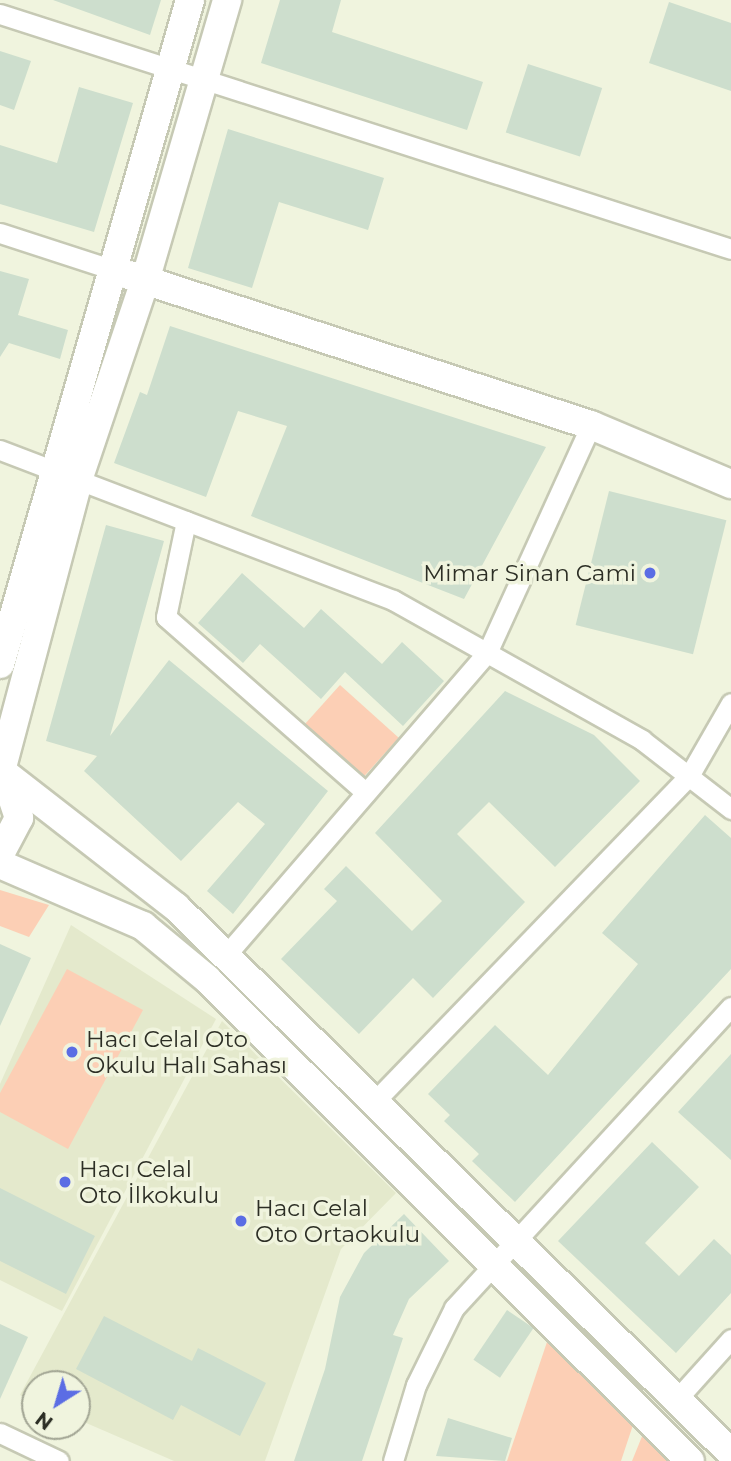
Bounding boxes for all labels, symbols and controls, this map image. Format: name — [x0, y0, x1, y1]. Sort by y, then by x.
place label: Mimar Sinan Cami — [423, 559, 636, 587]
marker: Mimar Sinan Cami — [642, 565, 658, 581]
place label: Hacı Celal Oto Okulu Halı Sahası — [86, 1025, 287, 1079]
marker: Hacı Celal Oto Okulu Halı Sahası — [64, 1044, 80, 1060]
place label: Hacı Celal Oto İlkokulu — [79, 1155, 219, 1209]
marker: Hacı Celal Oto İlkokulu — [57, 1174, 73, 1190]
place label: Hacı Celal Oto Ortaokulu — [255, 1194, 420, 1248]
marker: Hacı Celal Oto Ortaokulu — [233, 1213, 249, 1229]
north arrow — [21, 1370, 91, 1440]
text: N — [31, 1407, 57, 1434]

